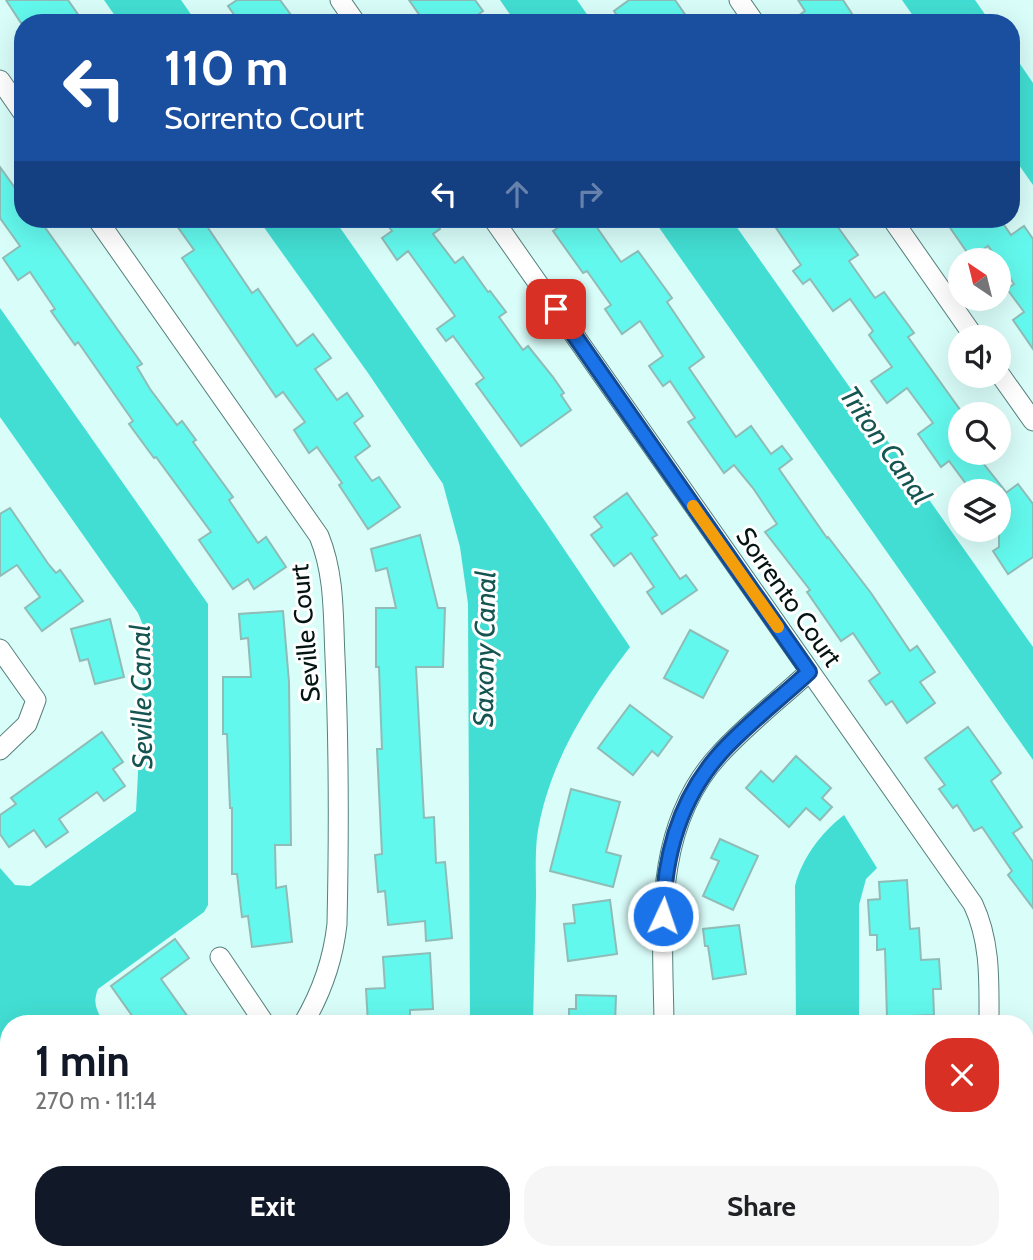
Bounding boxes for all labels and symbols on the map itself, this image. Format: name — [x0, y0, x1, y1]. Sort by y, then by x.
north arrow — [948, 248, 1012, 312]
pin — [526, 279, 586, 339]
water label: Triton Canal — [833, 379, 939, 511]
street label: Sorrento Court — [729, 521, 849, 673]
street label: Seville Court — [283, 562, 327, 703]
water label: Saxony Canal — [466, 570, 502, 727]
water label: Seville Canal — [123, 624, 159, 770]
position arrow — [626, 879, 700, 953]

